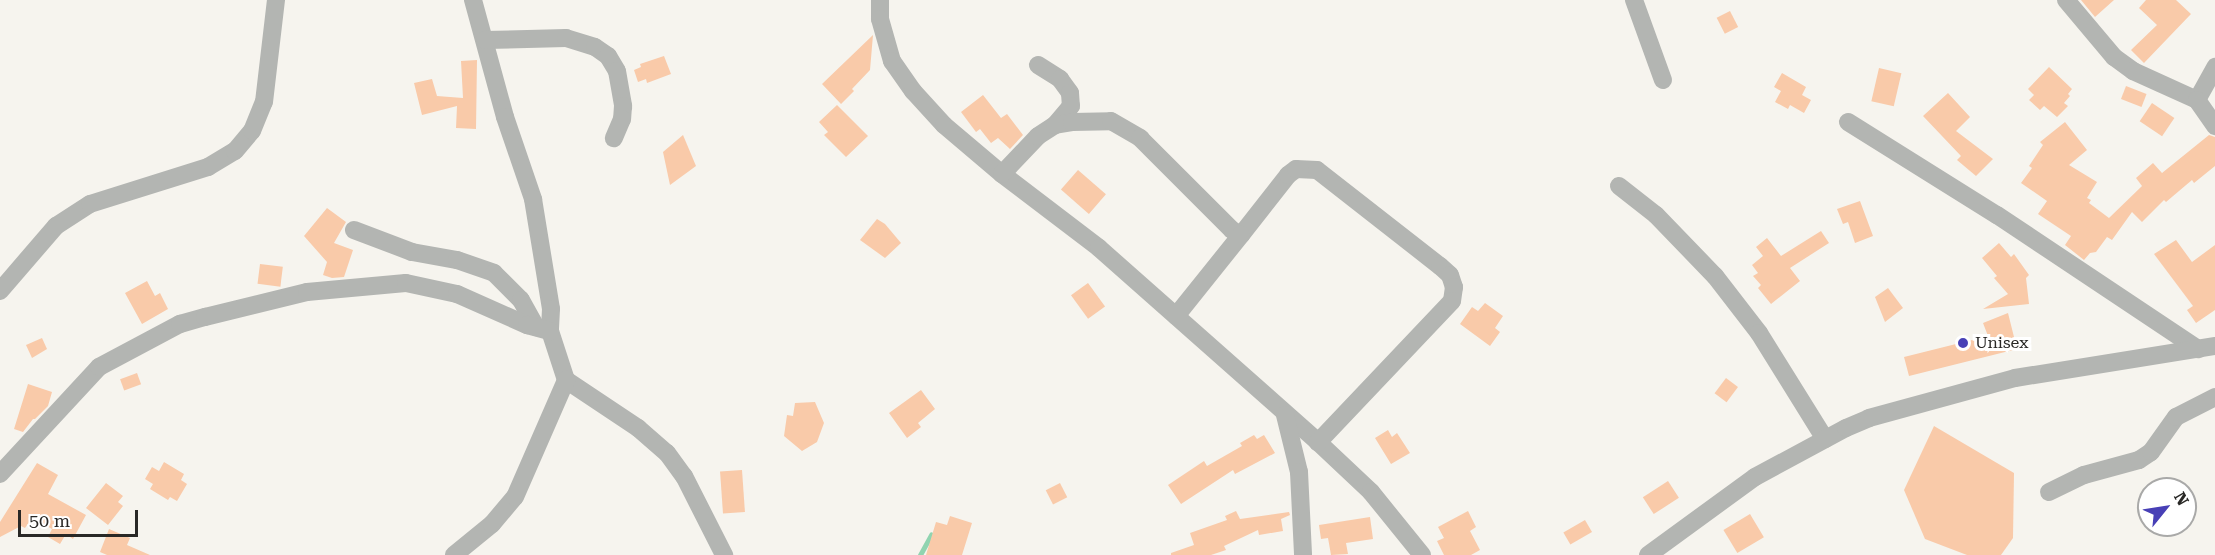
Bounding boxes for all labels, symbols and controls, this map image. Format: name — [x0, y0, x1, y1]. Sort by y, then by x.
place label: Unisex — [1975, 333, 2028, 353]
marker: Unisex — [1956, 336, 1970, 350]
north arrow — [2137, 477, 2197, 537]
text: N — [2170, 489, 2193, 509]
scale bar — [21, 498, 141, 536]
text: 50 m — [29, 510, 70, 531]

